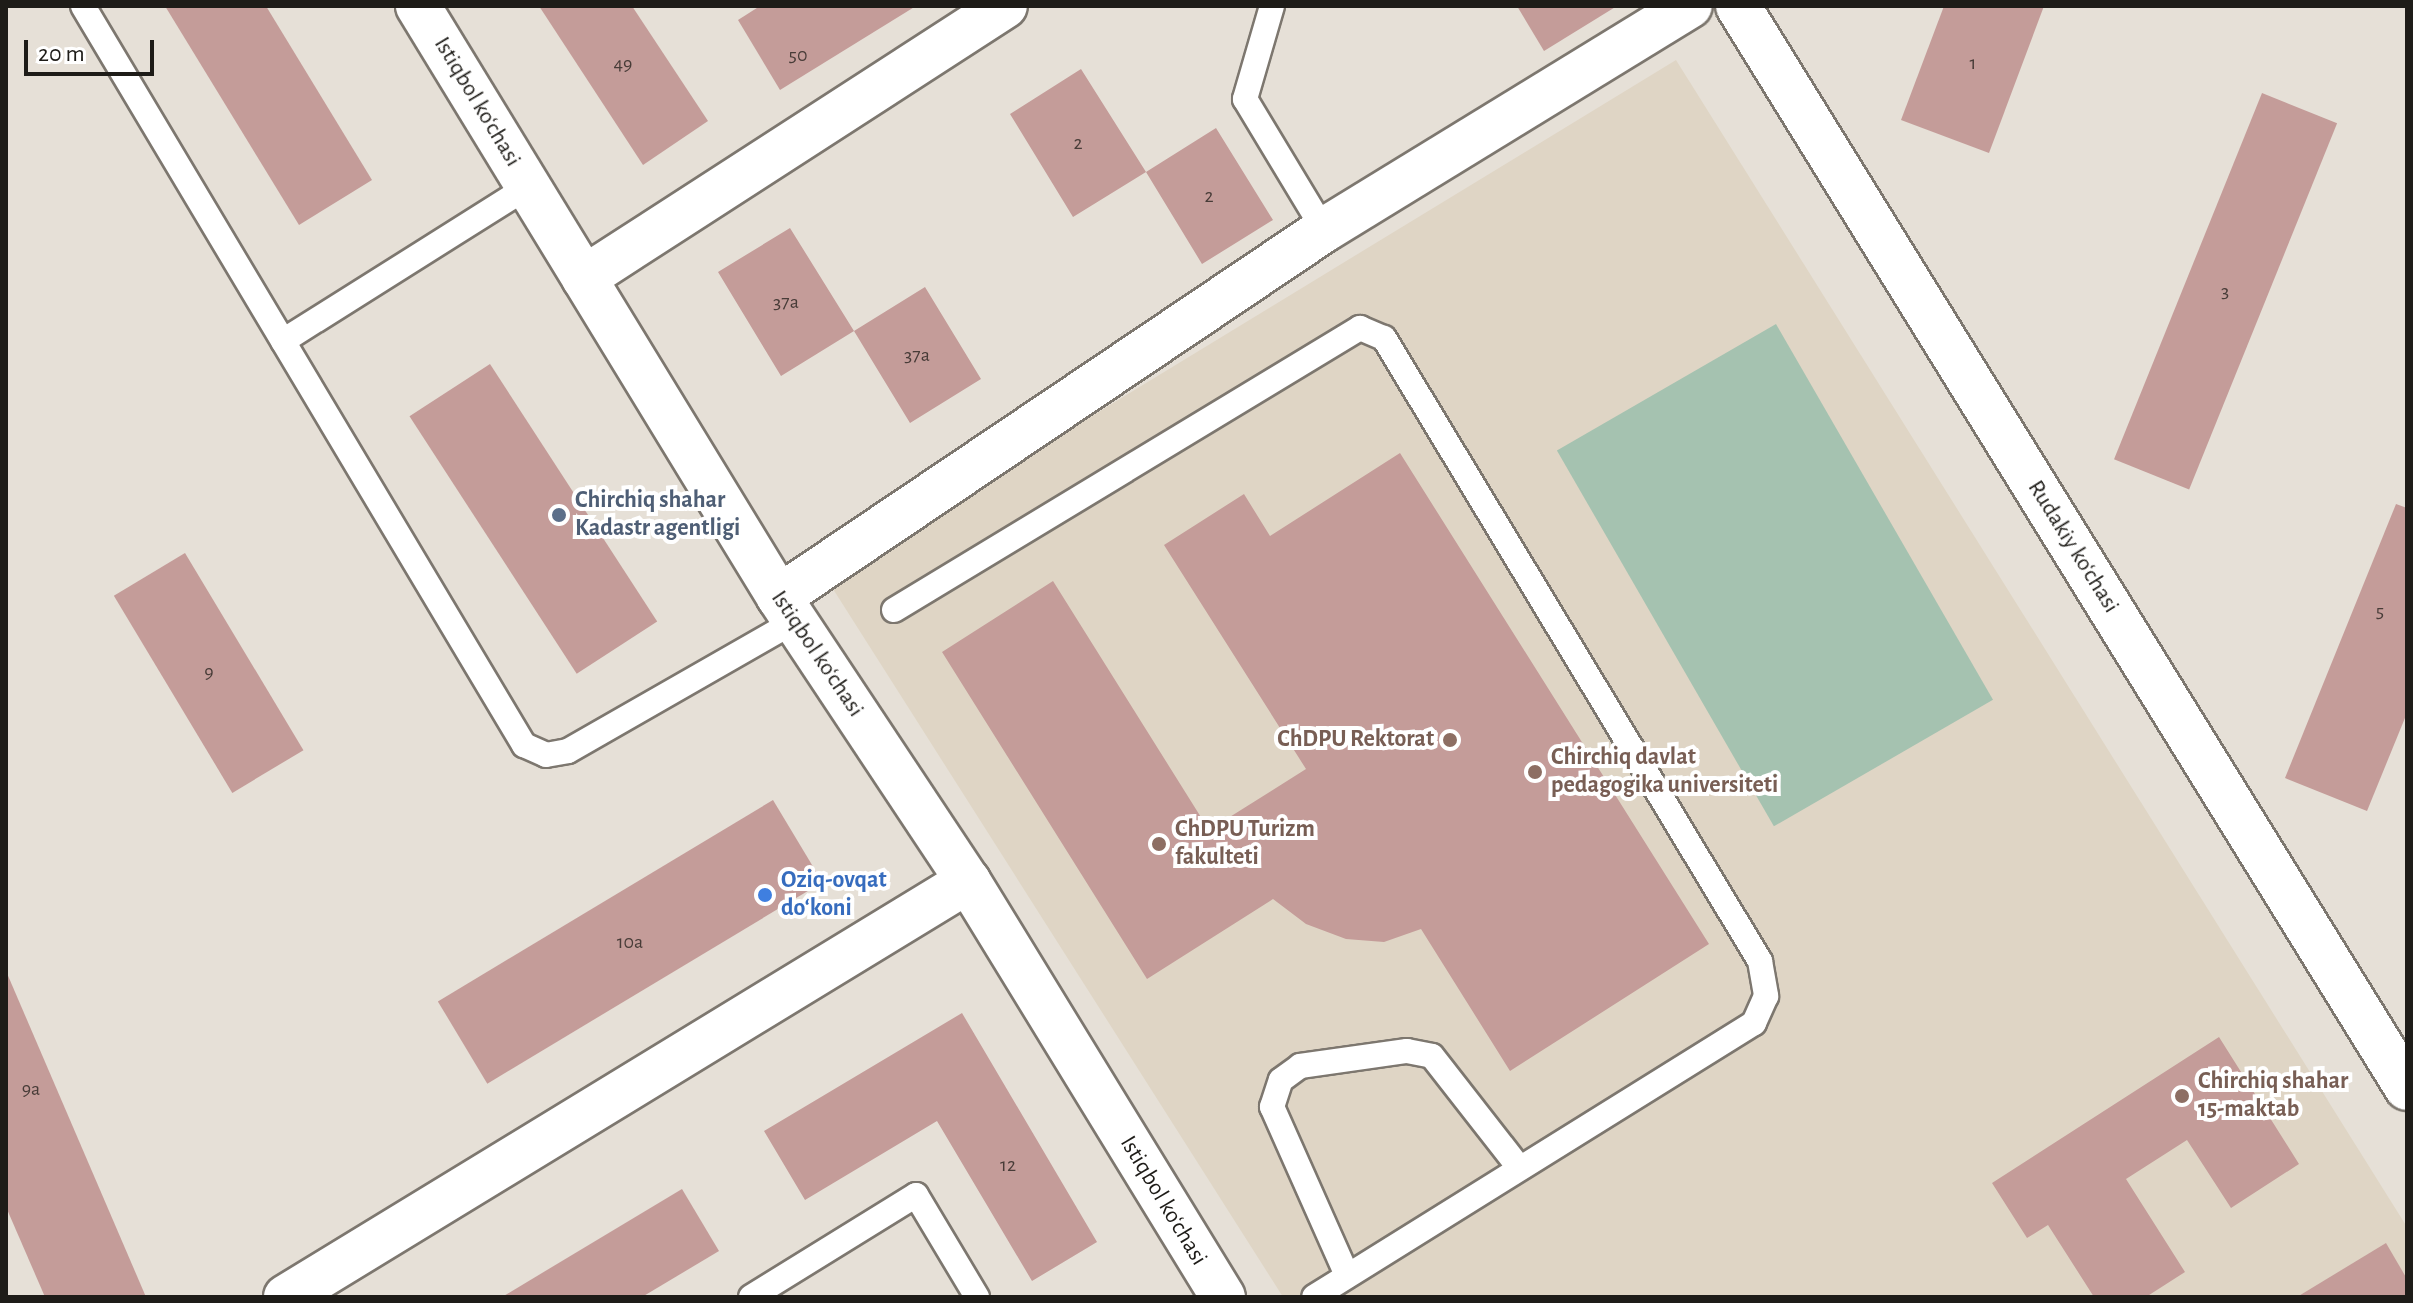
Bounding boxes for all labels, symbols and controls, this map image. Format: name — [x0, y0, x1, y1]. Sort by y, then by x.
scale bar — [28, 24, 158, 74]
street label: Istiqbol ko‘chasi — [427, 32, 527, 172]
text: 20 m — [38, 42, 85, 66]
house number: 50 — [789, 43, 807, 67]
house number: 1 — [1970, 51, 1976, 75]
house number: 49 — [613, 52, 633, 76]
house number: 2 — [1073, 131, 1083, 155]
house number: 2 — [1204, 184, 1214, 208]
house number: 3 — [2221, 279, 2229, 303]
house number: 37a — [773, 290, 799, 314]
house number: 37a — [904, 343, 930, 367]
street label: Rudakiy ko‘chasi — [2021, 475, 2125, 619]
place label: Chirchiq shahar Kadastr agentligi — [575, 487, 740, 543]
marker: Chirchiq shahar Kadastr agentligi — [550, 506, 568, 524]
street label: Istiqbol ko‘chasi — [764, 585, 870, 723]
house number: 5 — [2376, 599, 2384, 623]
house number: 9 — [204, 660, 214, 684]
place label: ChDPU Rektorat — [1277, 726, 1434, 754]
marker: ChDPU Rektorat — [1441, 731, 1459, 749]
place label: Chirchiq davlat pedagogika universiteti — [1551, 744, 1778, 800]
marker: Chirchiq davlat pedagogika universiteti — [1526, 763, 1544, 781]
place label: ChDPU Turizm fakulteti — [1175, 816, 1315, 872]
marker: ChDPU Turizm fakulteti — [1150, 835, 1168, 853]
place label: Oziq-ovqat do‘koni — [781, 867, 887, 923]
marker: Oziq-ovqat do‘koni — [756, 886, 774, 904]
house number: 10a — [617, 930, 643, 954]
place label: Chirchiq shahar 15-maktab — [2198, 1068, 2348, 1124]
house number: 9a — [22, 1077, 40, 1101]
marker: Chirchiq shahar 15-maktab — [2173, 1087, 2191, 1105]
street label: Istiqbol ko‘chasi — [1113, 1131, 1213, 1271]
house number: 12 — [1000, 1153, 1016, 1177]

